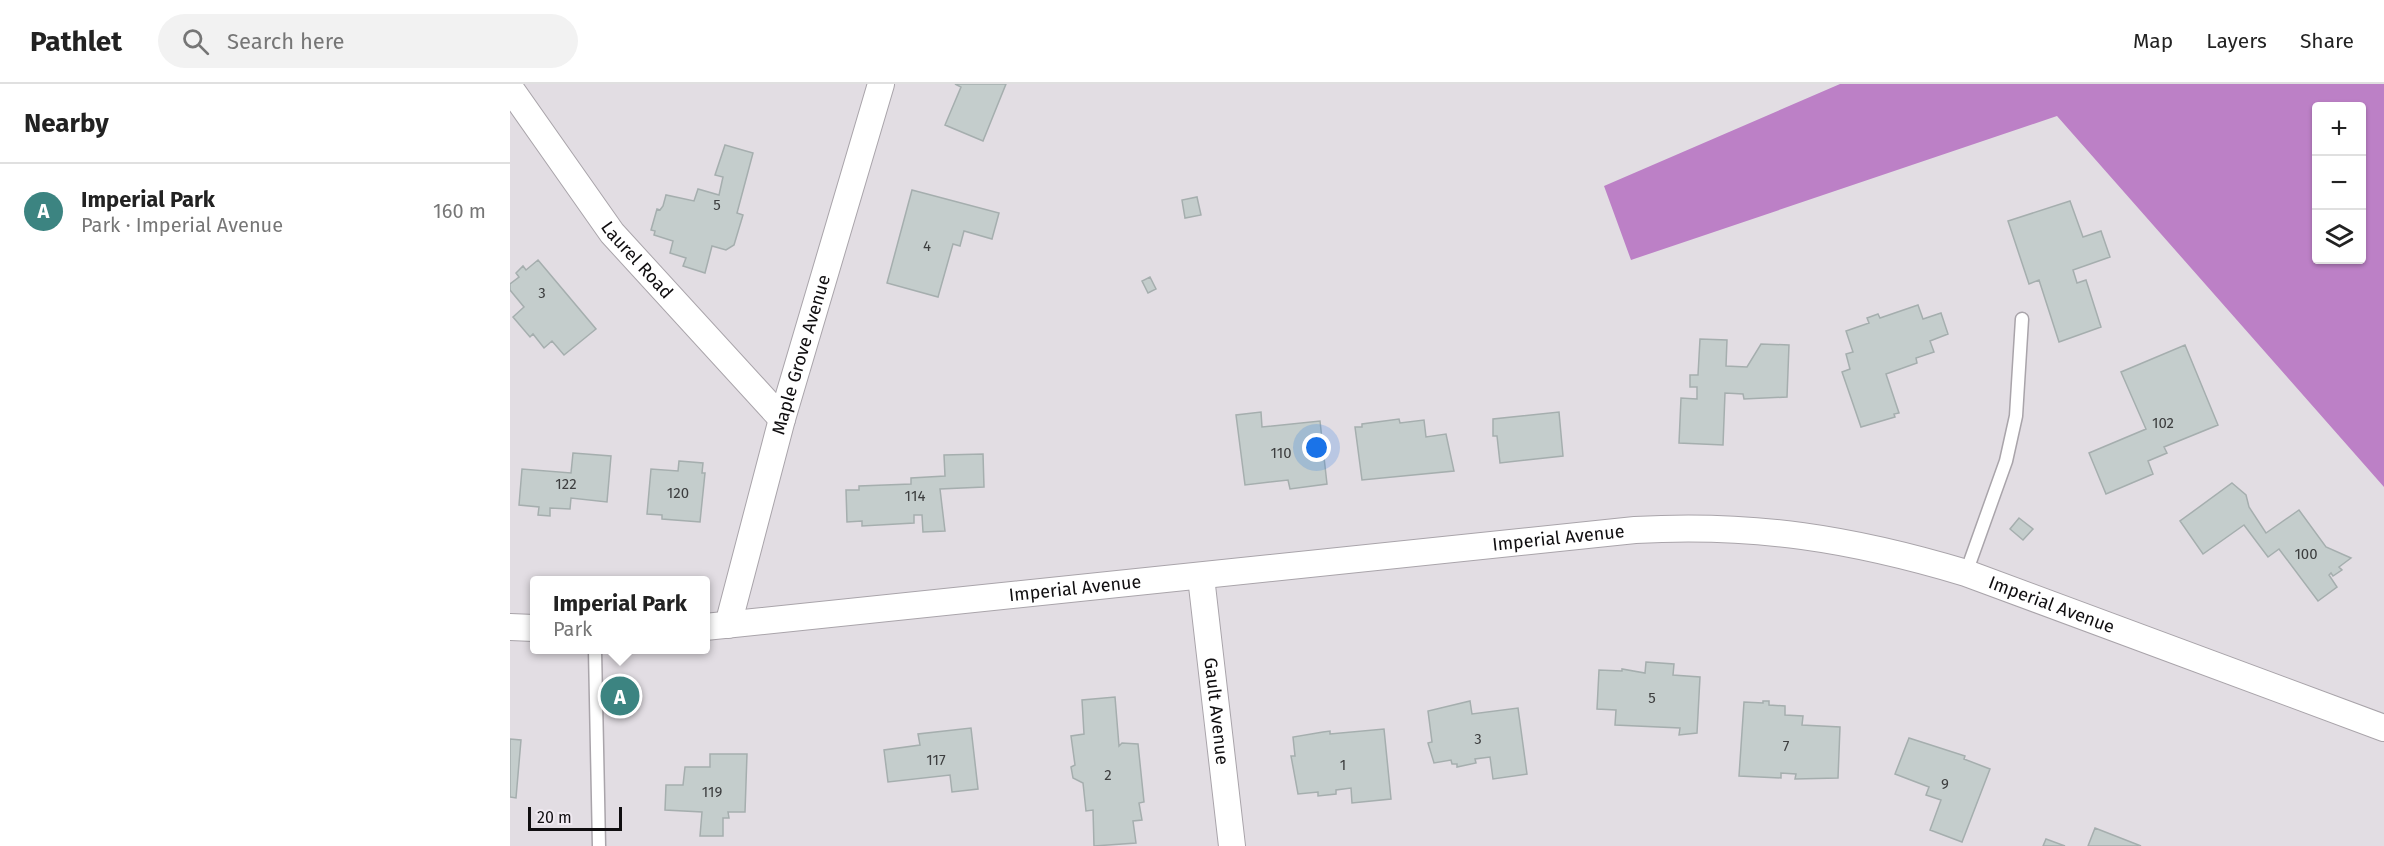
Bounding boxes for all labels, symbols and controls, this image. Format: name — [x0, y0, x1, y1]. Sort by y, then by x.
search box — [158, 14, 578, 68]
text: Pathlet — [30, 25, 122, 58]
icon: search — [179, 25, 212, 58]
text: Search here — [227, 28, 345, 55]
text: Map — [2133, 28, 2173, 54]
text: Layers — [2206, 28, 2267, 54]
text: Share — [2300, 28, 2354, 54]
map controls — [2312, 102, 2366, 264]
button: + — [2312, 102, 2366, 156]
text: Nearby — [24, 108, 109, 139]
button: − — [2312, 156, 2366, 210]
text: Imperial Park — [81, 186, 215, 213]
house number: 5 — [713, 196, 721, 214]
text: A — [38, 199, 49, 223]
text: 160 m — [433, 199, 486, 223]
button: layers — [2312, 210, 2366, 264]
text: Park · Imperial Avenue — [81, 213, 283, 237]
street label: Laurel Road — [596, 217, 678, 303]
house number: 4 — [923, 237, 931, 255]
street label: Maple Grove Avenue — [767, 272, 835, 437]
house number: 3 — [538, 284, 546, 302]
house number: 102 — [2152, 414, 2174, 432]
your location — [1302, 433, 1331, 462]
house number: 110 — [1270, 444, 1292, 462]
house number: 122 — [555, 475, 577, 493]
house number: 120 — [667, 484, 689, 502]
house number: 114 — [905, 487, 925, 505]
street label: Imperial Avenue — [1491, 520, 1626, 556]
house number: 100 — [2294, 545, 2318, 563]
street label: Imperial Avenue — [1008, 571, 1142, 606]
street label: Imperial Avenue — [1986, 571, 2118, 638]
popup — [530, 576, 710, 654]
text: Imperial Park — [553, 590, 687, 617]
text: Park — [553, 617, 592, 641]
street label: Gault Avenue — [1199, 656, 1234, 766]
pin: A — [600, 674, 640, 718]
house number: 5 — [1648, 689, 1656, 707]
house number: 3 — [1474, 730, 1482, 748]
house number: 7 — [1783, 737, 1790, 755]
house number: 117 — [926, 751, 946, 769]
house number: 1 — [1340, 756, 1346, 774]
house number: 2 — [1104, 766, 1112, 784]
house number: 9 — [1941, 775, 1949, 793]
house number: 119 — [702, 783, 722, 801]
scale bar — [528, 804, 622, 832]
text: 20 m — [537, 808, 572, 827]

